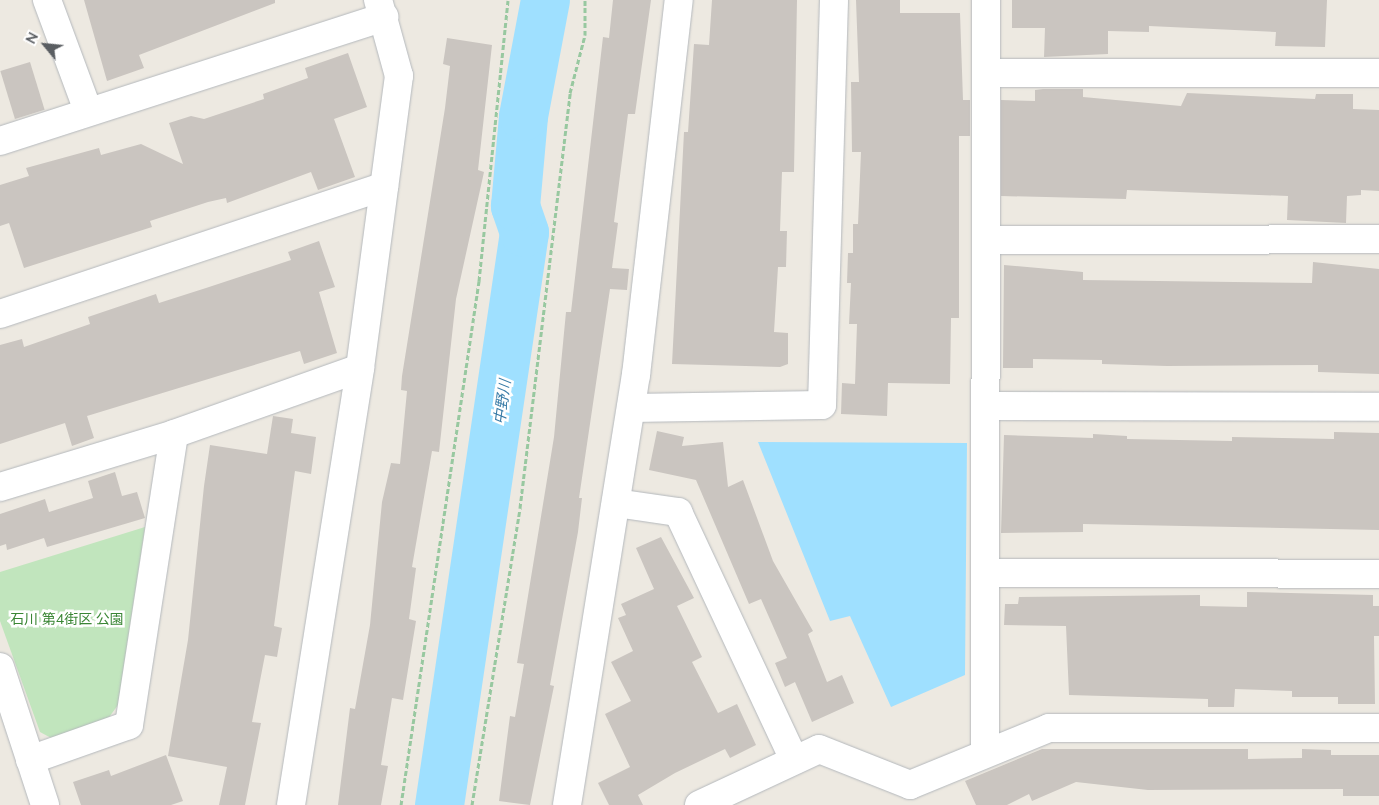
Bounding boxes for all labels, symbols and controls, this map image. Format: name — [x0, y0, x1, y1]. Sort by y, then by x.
north arrow — [20, 20, 70, 70]
text: N — [21, 29, 42, 47]
water label: 中野川 — [490, 378, 514, 426]
park label: 石川 第4街区 公園 — [10, 611, 124, 627]

